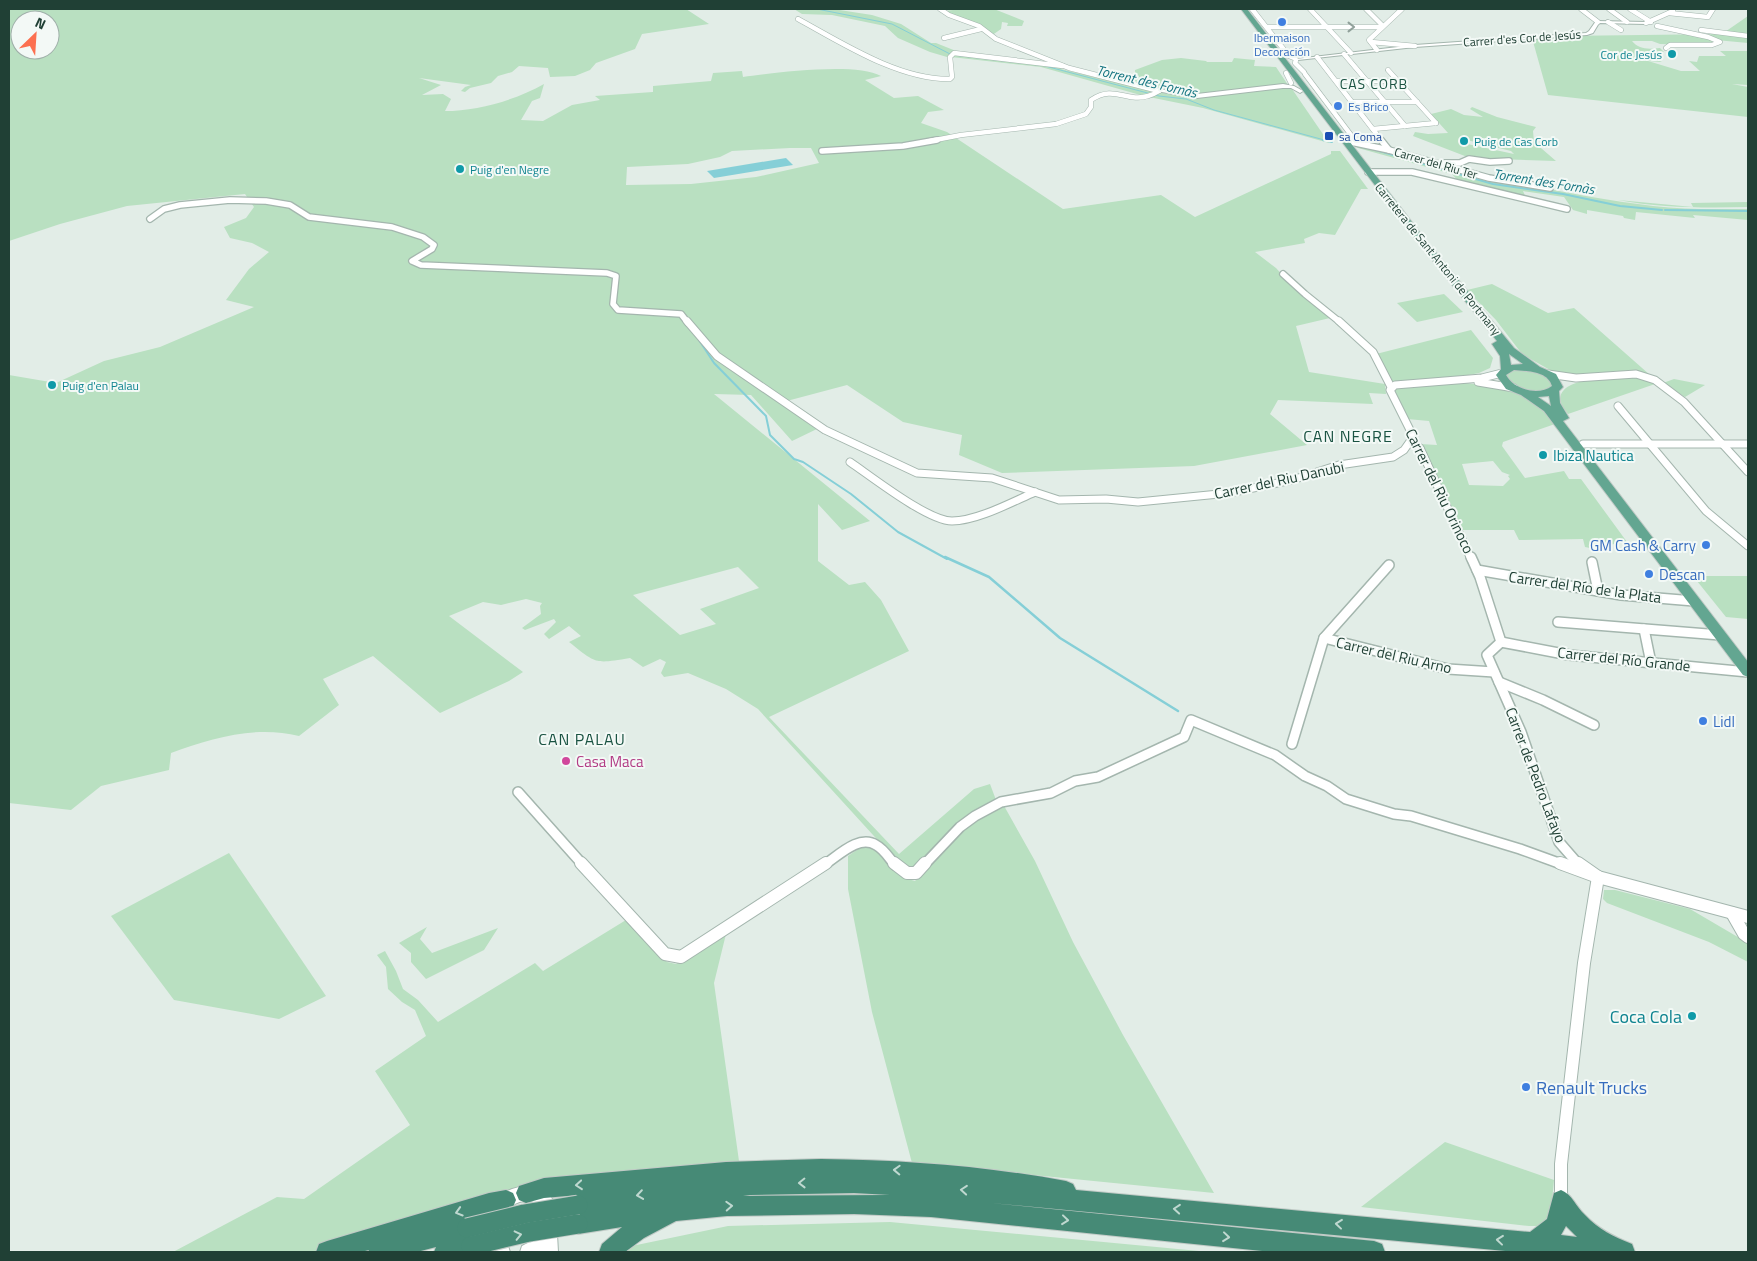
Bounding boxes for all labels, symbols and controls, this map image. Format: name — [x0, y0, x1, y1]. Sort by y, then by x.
north arrow — [10, 10, 60, 60]
text: N — [32, 11, 50, 34]
marker: Ibermaison Decoración — [1276, 16, 1288, 28]
one-way arrow — [1347, 22, 1355, 32]
street label: Carrer d'es Cor de Jesús — [1462, 24, 1582, 52]
place label: Ibermaison Decoración — [1254, 28, 1310, 61]
place label: Cor de Jesús — [1600, 45, 1662, 64]
marker: Cor de Jesús — [1666, 48, 1678, 60]
water label: Torrent des Fornàs — [1095, 59, 1200, 103]
district label: CAS CORB — [1340, 73, 1408, 94]
place label: Es Brico — [1348, 97, 1389, 116]
marker: Es Brico — [1332, 100, 1344, 112]
place label: sa Coma — [1339, 127, 1382, 146]
marker: sa Coma — [1323, 130, 1335, 142]
place label: Puig de Cas Corb — [1474, 132, 1558, 151]
marker: Puig de Cas Corb — [1458, 135, 1470, 147]
street label: Carrer del Riu Ter — [1392, 142, 1480, 184]
place label: Puig d'en Negre — [470, 160, 549, 179]
marker: Puig d'en Negre — [454, 163, 466, 175]
water label: Torrent des Fornàs — [1492, 163, 1597, 200]
street label: Carretera de Sant Antoni de Portmany — [1370, 179, 1506, 340]
place label: Puig d'en Palau — [62, 376, 139, 395]
marker: Puig d'en Palau — [46, 379, 58, 391]
district label: CAN NEGRE — [1303, 424, 1393, 448]
street label: Carrer del Riu Orinoco — [1400, 424, 1480, 558]
place label: Ibiza Nautica — [1553, 444, 1634, 467]
marker: Ibiza Nautica — [1537, 449, 1549, 461]
street label: Carrer del Riu Danubi — [1212, 455, 1346, 505]
place label: GM Cash & Carry — [1590, 534, 1696, 557]
marker: GM Cash & Carry — [1700, 539, 1712, 551]
place label: Descan — [1659, 563, 1705, 586]
street label: Carrer del Río de la Plata — [1507, 565, 1663, 609]
marker: Descan — [1643, 568, 1655, 580]
street label: Carrer del Riu Arno — [1334, 631, 1454, 680]
street label: Carrer del Río Grande — [1556, 641, 1692, 677]
street label: Carrer de Pedro Lafayo — [1500, 704, 1572, 846]
place label: Lidl — [1713, 710, 1735, 733]
marker: Lidl — [1697, 715, 1709, 727]
district label: CAN PALAU — [538, 727, 626, 751]
place label: Casa Maca — [576, 750, 644, 773]
marker: Casa Maca — [560, 755, 572, 767]
place label: Coca Cola — [1610, 1003, 1682, 1030]
marker: Coca Cola — [1686, 1010, 1698, 1022]
place label: Renault Trucks — [1536, 1074, 1647, 1101]
marker: Renault Trucks — [1520, 1081, 1532, 1093]
one-way arrow — [892, 1165, 900, 1176]
one-way arrow — [798, 1178, 806, 1189]
one-way arrow — [575, 1179, 583, 1190]
one-way arrow — [960, 1185, 968, 1196]
one-way arrow — [636, 1189, 644, 1200]
one-way arrow — [725, 1201, 733, 1212]
one-way arrow — [1173, 1203, 1181, 1214]
one-way arrow — [455, 1207, 463, 1217]
one-way arrow — [1061, 1215, 1069, 1226]
one-way arrow — [1334, 1219, 1342, 1230]
one-way arrow — [514, 1230, 523, 1241]
one-way arrow — [1223, 1231, 1231, 1242]
one-way arrow — [1496, 1235, 1504, 1246]

